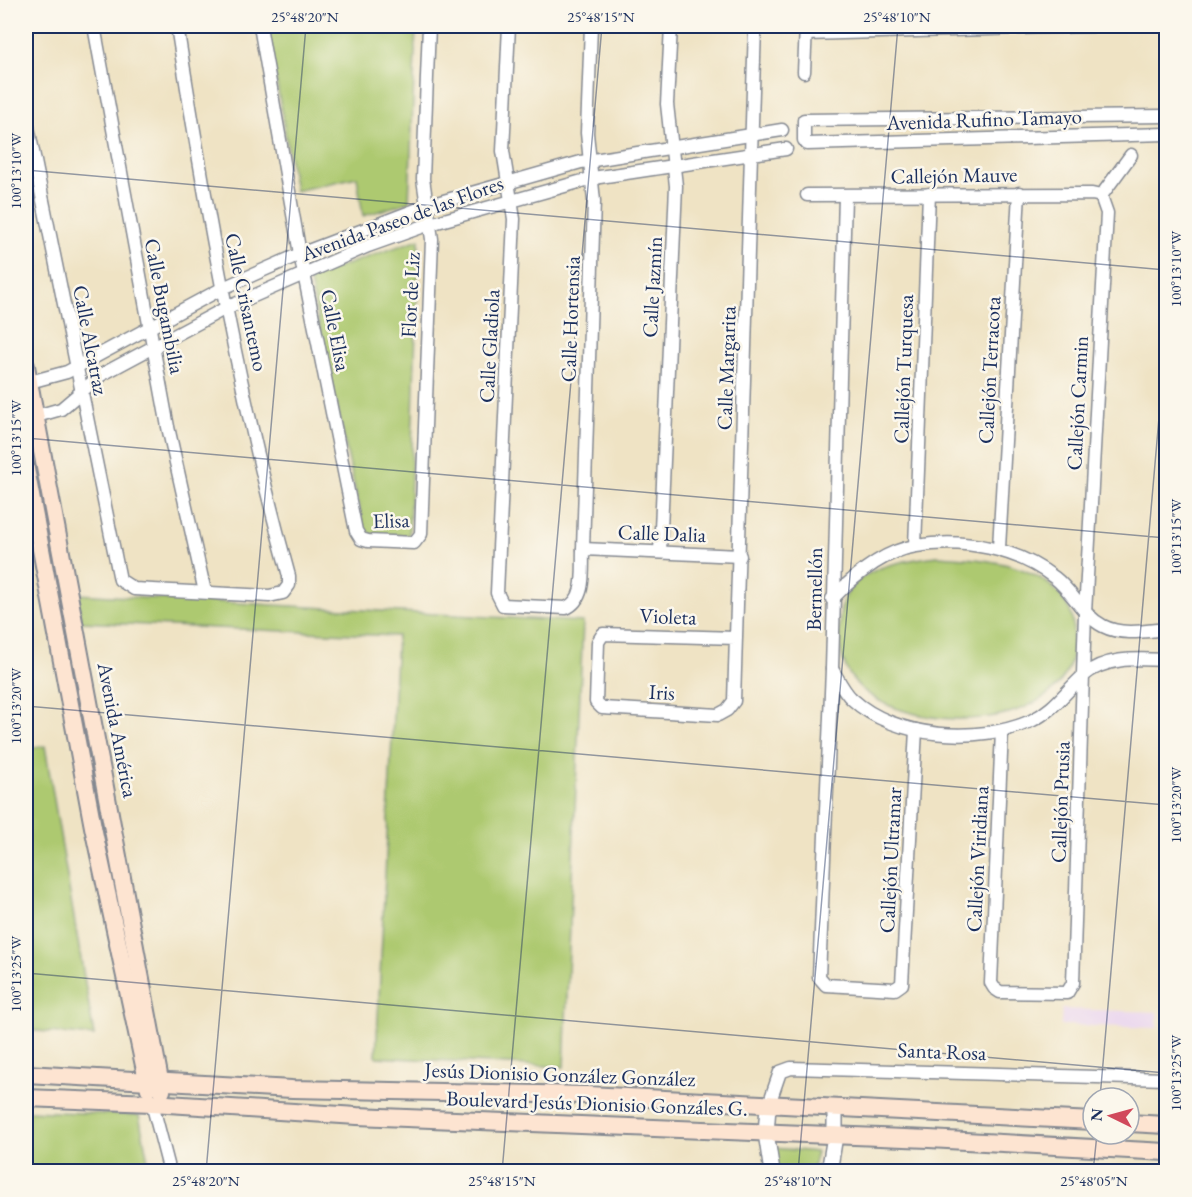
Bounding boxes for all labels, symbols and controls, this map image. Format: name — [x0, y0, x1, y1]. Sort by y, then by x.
text: 25°48'20"N — [271, 7, 339, 26]
text: 25°48'15"N — [567, 7, 635, 26]
text: 25°48'10"N — [863, 7, 931, 26]
street label: Avenida Rufino Tamayo — [885, 102, 1082, 136]
text: 100°13'10"W — [6, 133, 25, 209]
street label: Callejón Mauve — [890, 160, 1018, 190]
street label: Avenida Paseo de las Flores — [296, 169, 507, 267]
street label: Calle Crisantemo — [219, 230, 275, 374]
text: 100°13'10"W — [1166, 231, 1185, 307]
street label: Calle Bugambilia — [139, 236, 191, 377]
street label: Calle Jazmín — [636, 236, 668, 338]
street label: Flor de Liz — [394, 251, 426, 339]
street label: Calle Hortensia — [554, 255, 586, 383]
street label: Calle Alcatraz — [67, 283, 115, 397]
street label: Calle Elisa — [315, 287, 357, 374]
street label: Calle Gladiola — [473, 288, 505, 404]
street label: Callejón Turquesa — [887, 293, 919, 444]
street label: Callejón Terracota — [972, 295, 1006, 445]
street label: Calle Margarita — [710, 305, 742, 431]
street label: Callejón Carmin — [1060, 335, 1094, 471]
text: 100°13'15"W — [6, 400, 25, 476]
text: 100°13'15"W — [1166, 499, 1185, 575]
street label: Elisa — [372, 506, 411, 534]
street label: Calle Dalia — [617, 518, 707, 548]
street label: Bermellón — [800, 547, 828, 631]
street label: Violeta — [639, 602, 698, 631]
street label: Avenida América — [91, 659, 144, 801]
text: 100°13'20"W — [6, 668, 25, 744]
street label: Iris — [648, 678, 676, 706]
street label: Callejón Prusia — [1044, 740, 1076, 863]
text: 100°13'20"W — [1166, 767, 1185, 843]
street label: Callejón Viridiana — [960, 784, 994, 933]
street label: Callejón Ultramar — [873, 786, 907, 934]
text: 100°13'25"W — [6, 936, 25, 1012]
text: 100°13'25"W — [1166, 1035, 1185, 1111]
street label: Santa Rosa — [897, 1036, 988, 1066]
street label: Jesús Dionisio González González — [422, 1056, 696, 1092]
street label: Boulevard Jesús Dionisio Gonzáles G. — [446, 1084, 748, 1122]
north arrow — [1081, 1086, 1141, 1146]
text: N — [1086, 1107, 1108, 1122]
text: 25°48'20"N — [172, 1171, 240, 1190]
text: 25°48'15"N — [468, 1171, 536, 1190]
text: 25°48'10"N — [764, 1171, 832, 1190]
text: 25°48'05"N — [1060, 1171, 1128, 1190]

